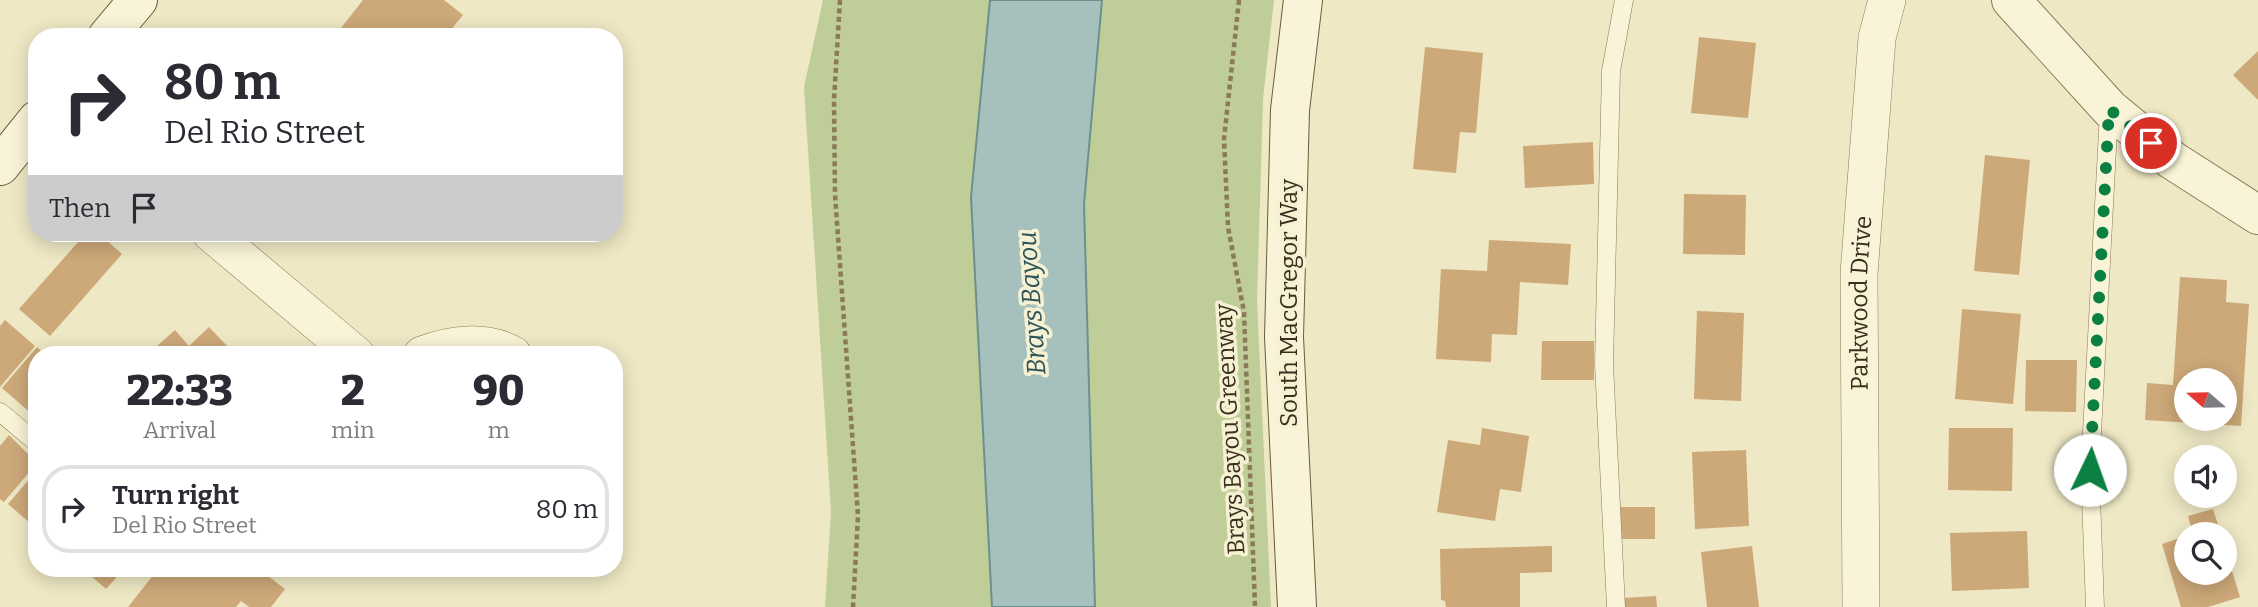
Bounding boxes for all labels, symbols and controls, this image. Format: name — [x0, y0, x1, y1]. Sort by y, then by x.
text: 80 m — [164, 53, 280, 112]
icon: right — [49, 56, 140, 147]
text: Del Rio Street — [164, 113, 365, 151]
pin — [2121, 113, 2181, 173]
icon: arrive — [2132, 124, 2170, 162]
street label: South MacGregor Way — [1275, 179, 1303, 427]
icon: arrive — [125, 189, 163, 227]
text: Then — [49, 193, 111, 224]
street label: Parkwood Drive — [1845, 215, 1877, 391]
water label: Brays Bayou — [1012, 230, 1052, 376]
street label: Brays Bayou Greenway — [1209, 303, 1251, 555]
text: 22:33 — [126, 366, 233, 416]
text: 2 — [341, 366, 365, 416]
text: 90 — [473, 366, 524, 416]
north arrow — [2174, 368, 2236, 430]
map controls — [2174, 368, 2237, 585]
text: Arrival — [143, 416, 216, 444]
text: min — [331, 416, 375, 444]
text: m — [488, 416, 510, 444]
position arrow — [2053, 433, 2127, 507]
button: sound — [2174, 445, 2237, 508]
text: Turn right — [112, 480, 239, 511]
icon: right — [53, 490, 91, 528]
text: 80 m — [536, 494, 598, 525]
text: Del Rio Street — [112, 511, 257, 539]
button: search — [2174, 522, 2237, 585]

